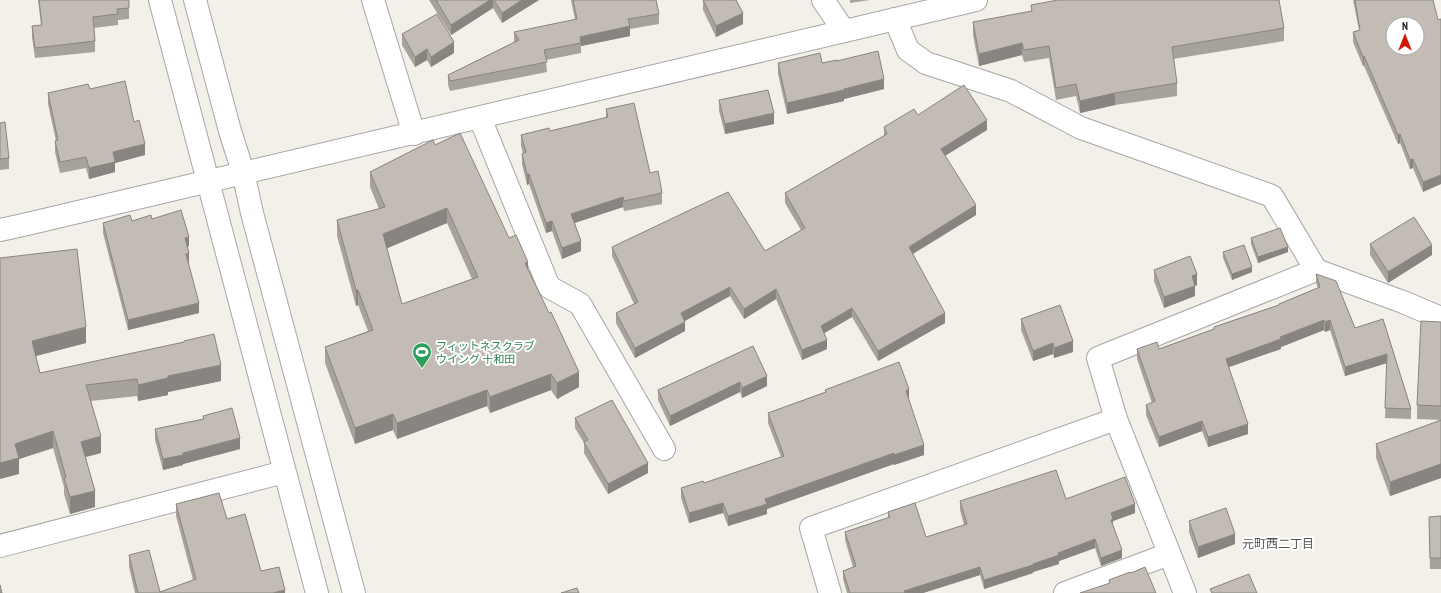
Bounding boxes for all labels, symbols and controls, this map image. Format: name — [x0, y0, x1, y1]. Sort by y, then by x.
north arrow — [1385, 16, 1425, 56]
text: N — [1402, 19, 1408, 33]
place label: フィットネスクラブ ウイング 十和田 — [436, 339, 535, 366]
sports icon: フィットネスクラブ ウイング 十和田 — [411, 341, 433, 369]
district label: 元町西二丁目 — [1242, 536, 1314, 551]

